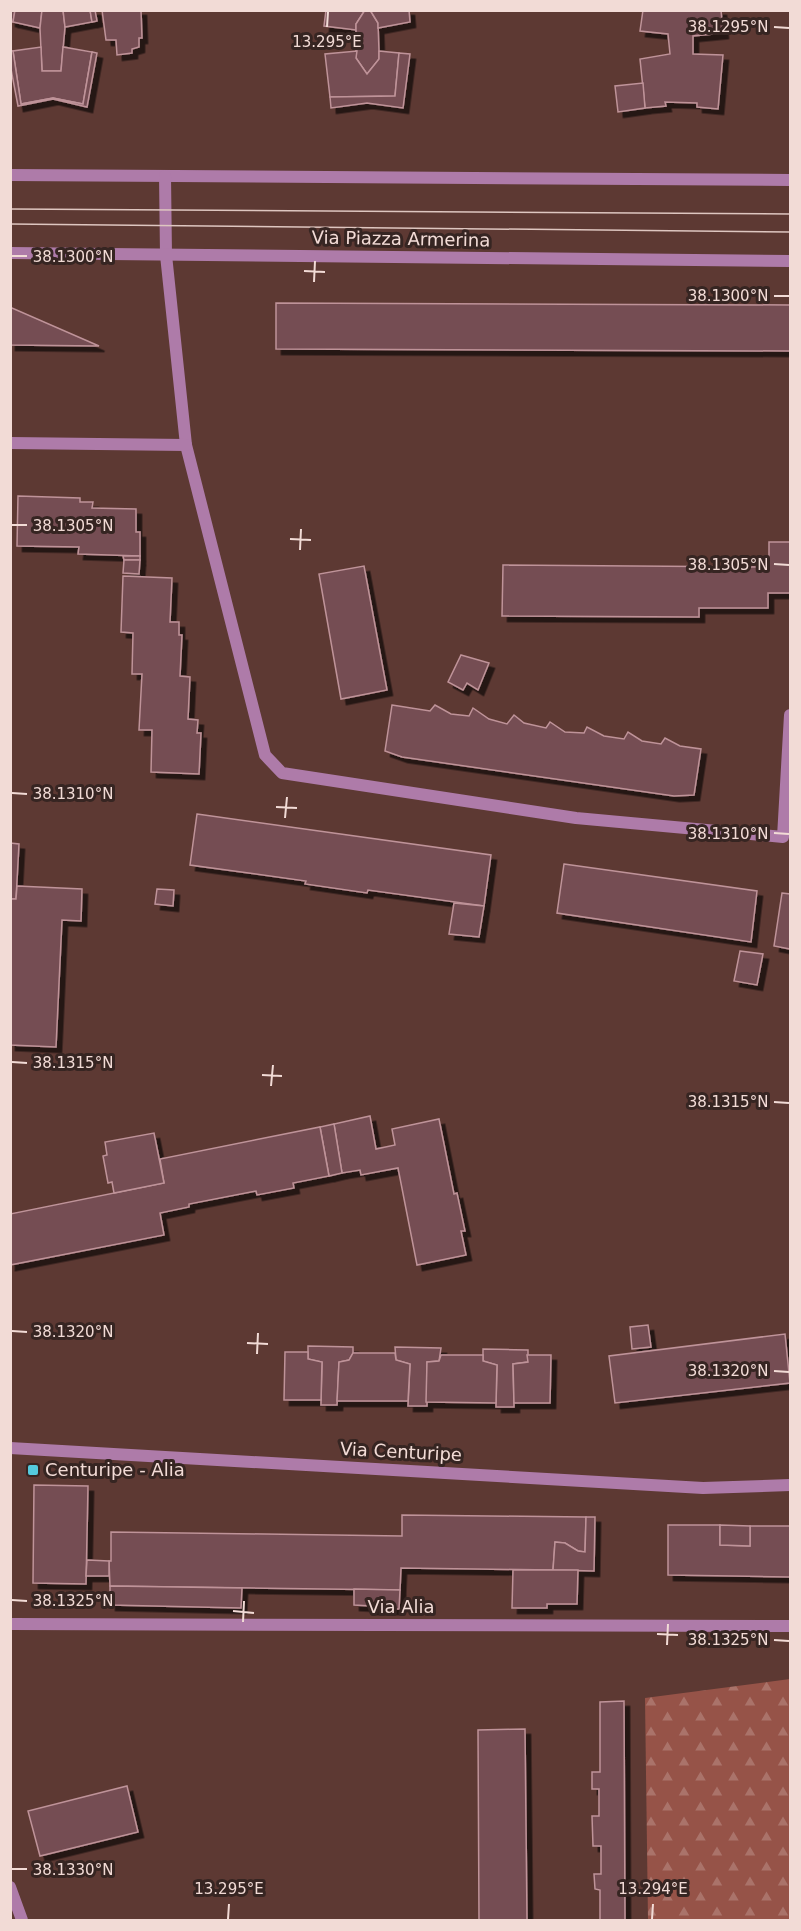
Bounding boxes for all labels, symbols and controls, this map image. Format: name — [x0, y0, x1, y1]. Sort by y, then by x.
text: 38.1295°N — [688, 18, 768, 36]
text: 13.295°E — [292, 33, 362, 51]
street label: Via Piazza Armerina — [312, 226, 491, 251]
text: 38.1300°N — [33, 248, 113, 266]
text: 38.1300°N — [688, 287, 768, 305]
text: 38.1305°N — [33, 517, 113, 535]
text: 38.1305°N — [688, 556, 768, 574]
text: 38.1310°N — [33, 785, 113, 803]
text: 38.1310°N — [688, 825, 768, 843]
text: 38.1315°N — [33, 1054, 113, 1072]
text: 38.1315°N — [688, 1093, 768, 1111]
text: 38.1320°N — [33, 1323, 113, 1341]
text: 38.1320°N — [688, 1362, 768, 1380]
street label: Via Centuripe — [340, 1438, 463, 1465]
place label: Centuripe - Alia — [45, 1459, 185, 1480]
marker: Centuripe - Alia — [26, 1463, 40, 1477]
text: 38.1325°N — [33, 1592, 113, 1610]
street label: Via Alia — [367, 1596, 435, 1617]
text: 38.1325°N — [688, 1631, 768, 1649]
text: 38.1330°N — [33, 1861, 113, 1879]
text: 13.295°E — [194, 1880, 264, 1898]
text: 13.294°E — [618, 1880, 688, 1898]

